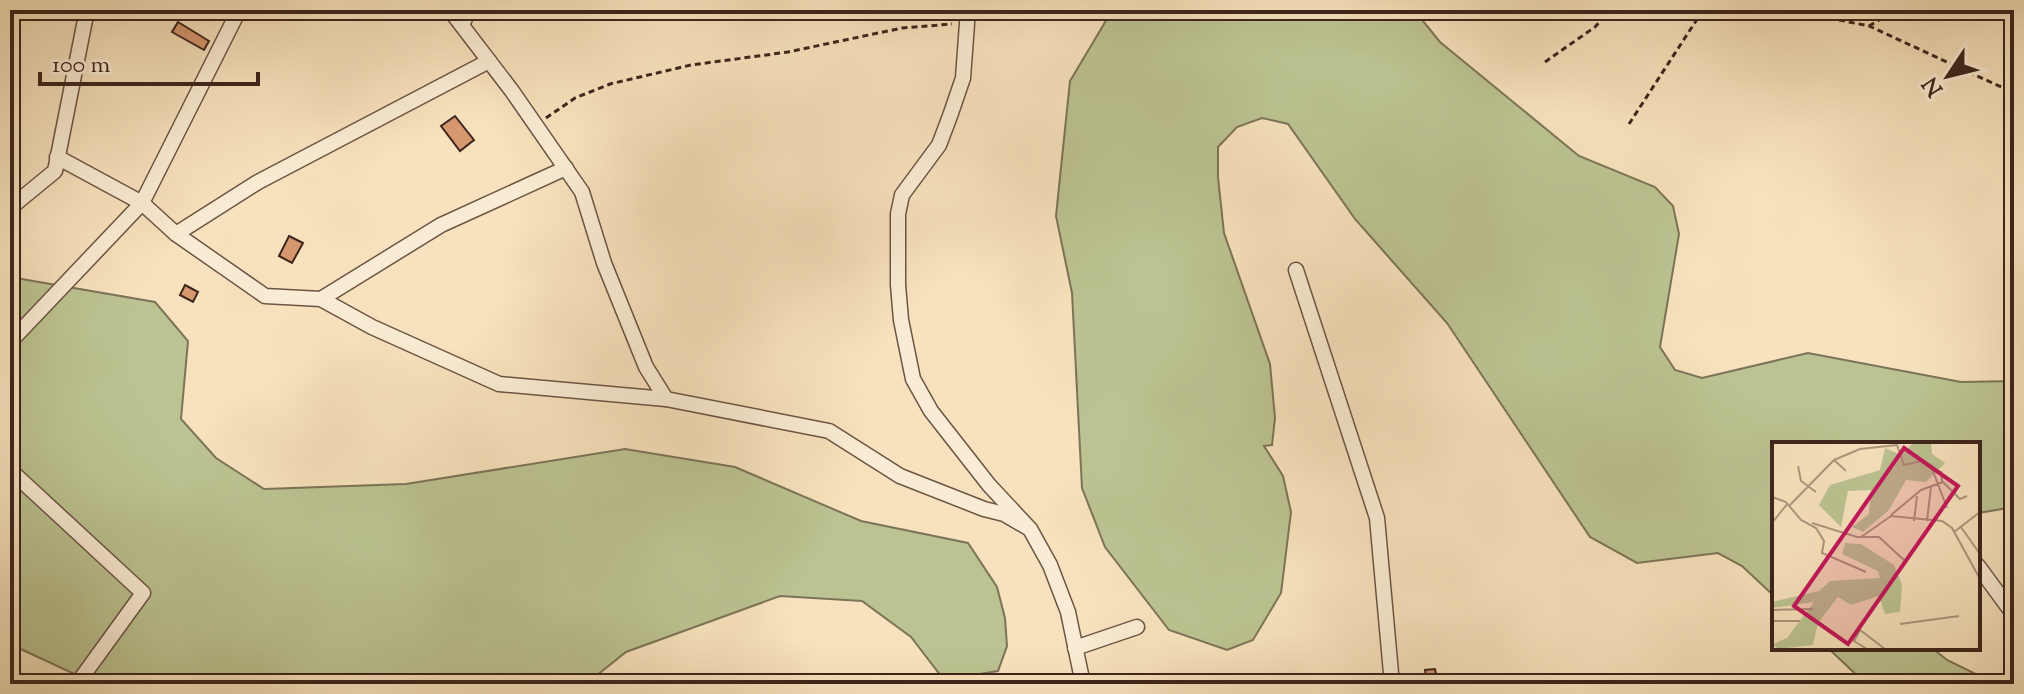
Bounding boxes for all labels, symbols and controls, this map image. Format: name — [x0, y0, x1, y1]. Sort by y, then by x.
scale bar — [40, 36, 258, 86]
north arrow — [1908, 36, 1988, 116]
text: 100 m — [52, 49, 110, 83]
text: N — [1916, 69, 1952, 102]
inset map — [1772, 442, 1980, 650]

